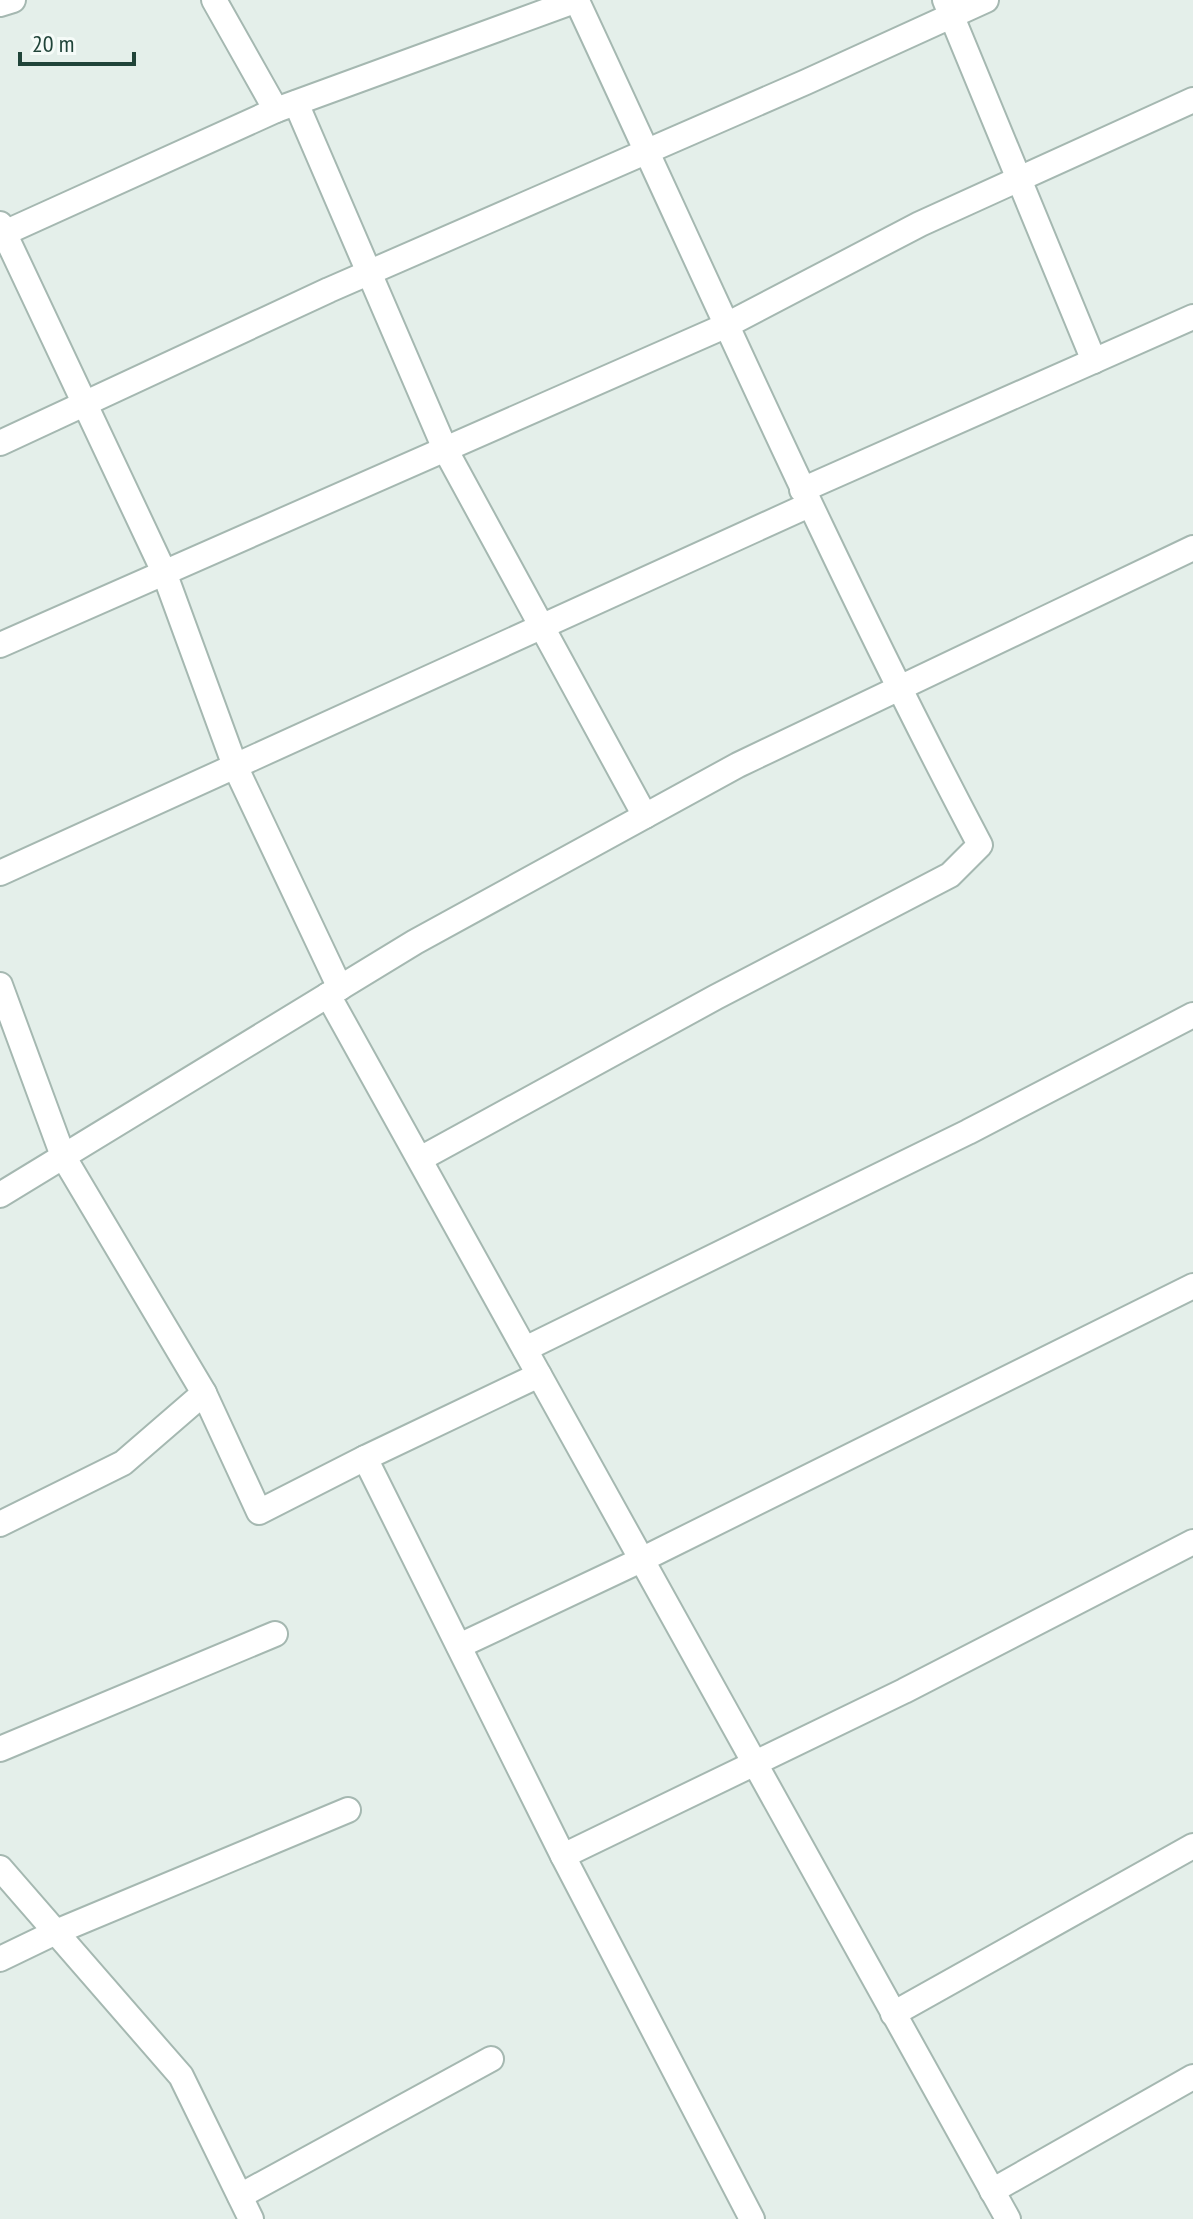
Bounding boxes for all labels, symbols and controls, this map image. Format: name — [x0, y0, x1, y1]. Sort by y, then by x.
scale bar — [20, 16, 134, 66]
text: 20 m — [32, 28, 74, 59]

